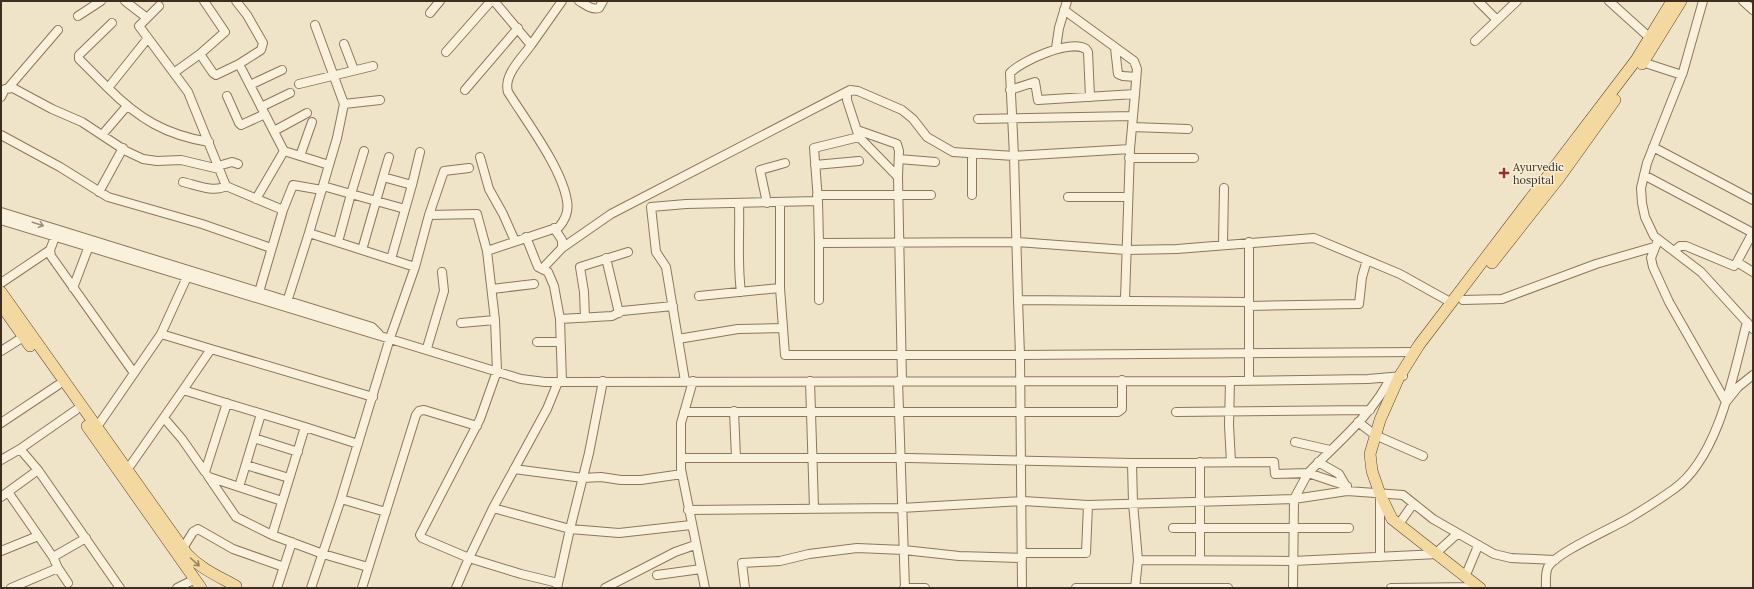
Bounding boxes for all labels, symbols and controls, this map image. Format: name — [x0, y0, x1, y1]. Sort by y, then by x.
place label: Ayurvedic hospital — [1512, 160, 1564, 187]
marker: Ayurvedic hospital — [1498, 167, 1510, 179]
one-way arrow — [32, 220, 44, 228]
one-way arrow — [190, 557, 201, 566]

